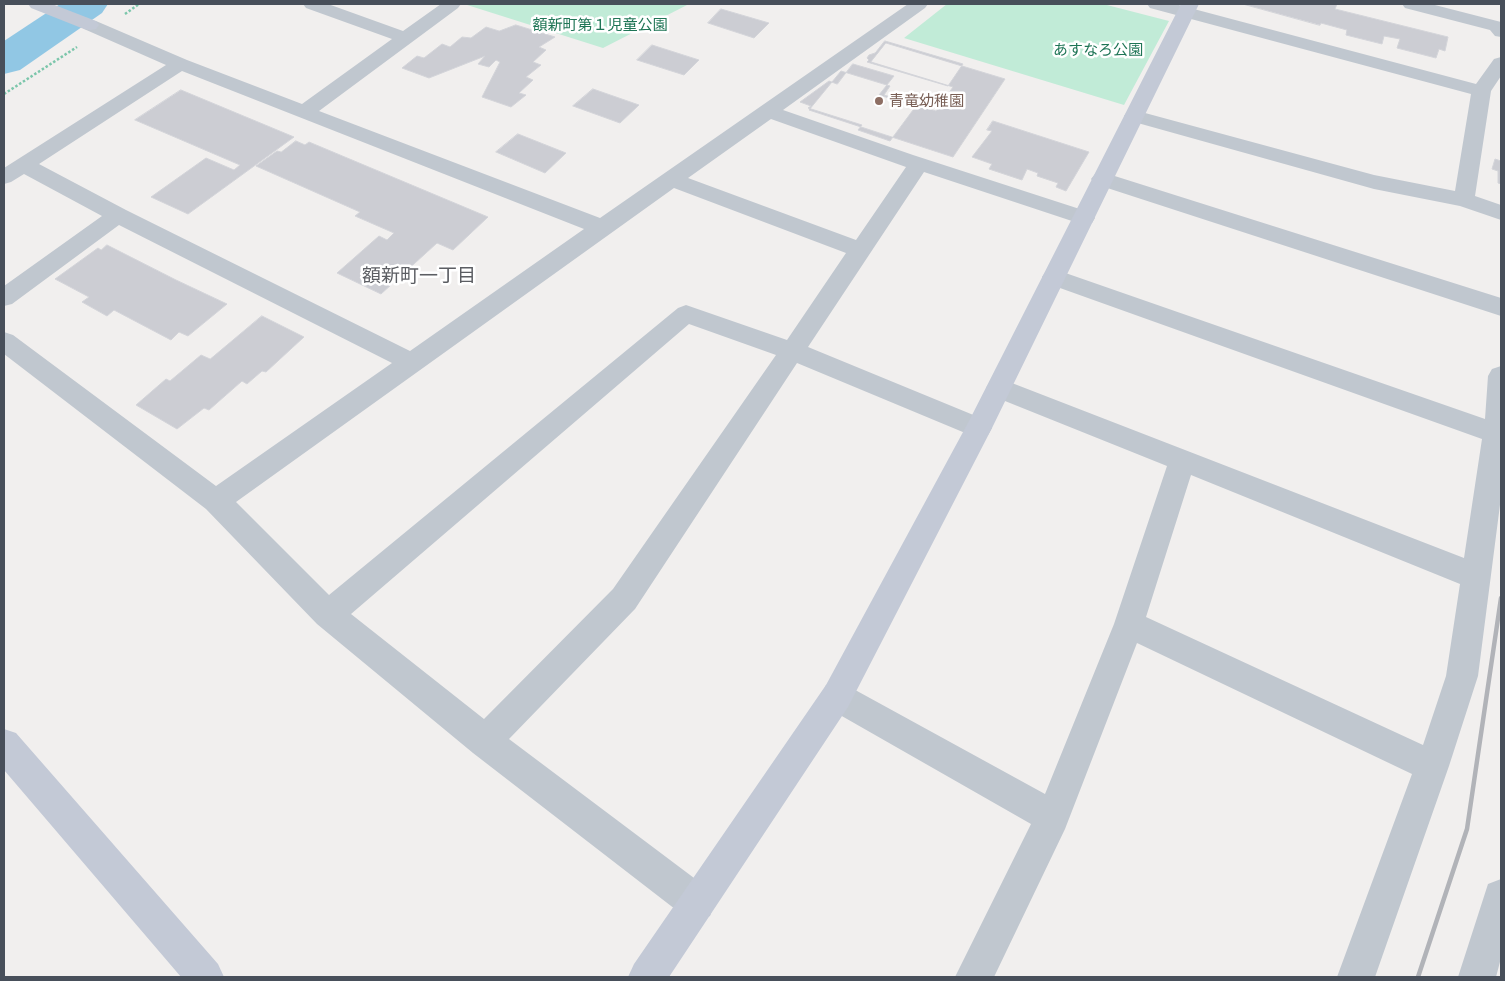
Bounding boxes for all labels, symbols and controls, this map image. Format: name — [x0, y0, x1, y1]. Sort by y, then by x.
park label: 額新町第１児童公園 — [533, 16, 667, 34]
park label: あすなろ公園 — [1053, 41, 1143, 59]
place label: 青竜幼稚園 — [889, 92, 964, 110]
marker: 青竜幼稚園 — [873, 95, 885, 107]
district label: 額新町一丁目 — [362, 265, 476, 287]

